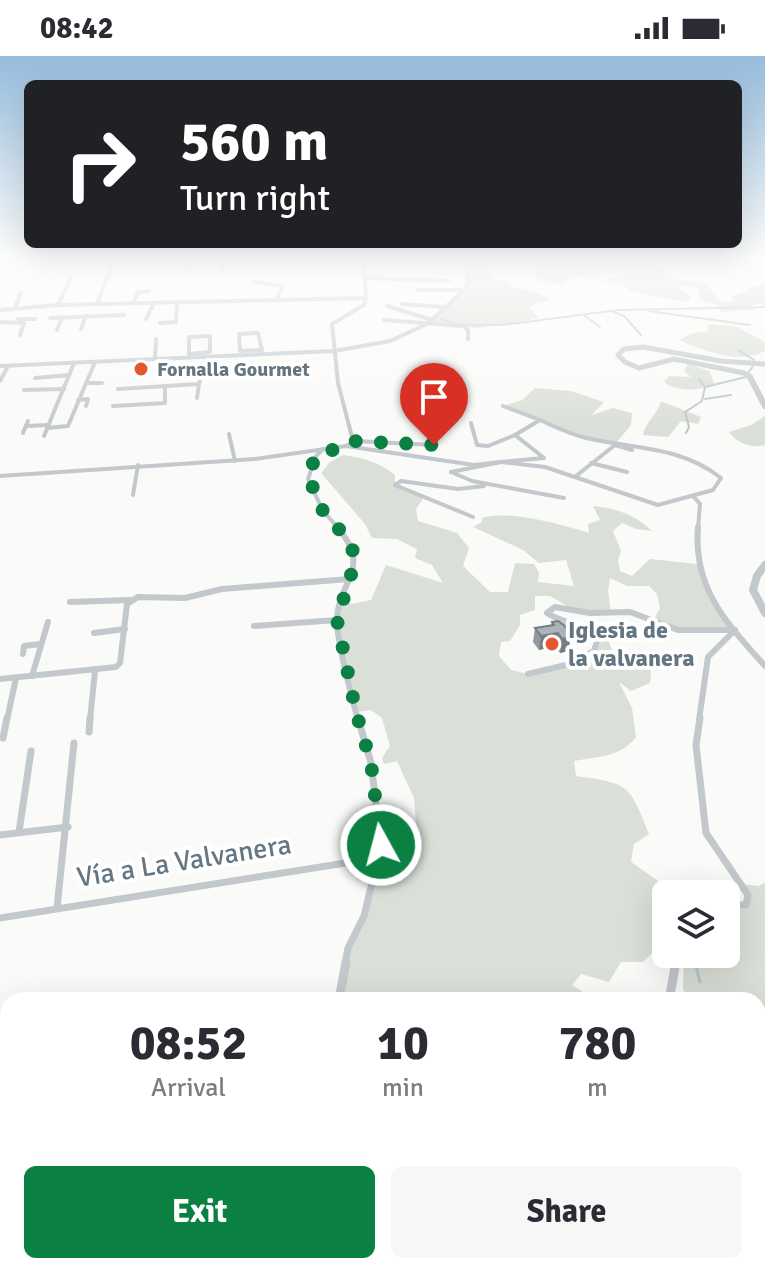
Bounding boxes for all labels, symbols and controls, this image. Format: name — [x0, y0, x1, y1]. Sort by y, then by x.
text: 08:42 — [40, 10, 114, 47]
text: 560 m — [180, 107, 328, 176]
icon: right — [48, 112, 152, 216]
text: Turn right — [180, 176, 330, 221]
place label: Fornalla Gourmet — [157, 357, 310, 382]
marker: Fornalla Gourmet — [132, 360, 150, 378]
pin — [400, 363, 468, 445]
icon: arrive — [412, 375, 456, 419]
place label: Iglesia de la valvanera — [568, 615, 695, 673]
marker: Iglesia de la valvanera — [543, 635, 561, 653]
position arrow — [339, 803, 423, 887]
street label: Vía a La Valvanera — [74, 827, 294, 895]
map controls — [652, 880, 740, 968]
button: layers — [652, 880, 740, 968]
text: 08:52 — [130, 1014, 247, 1073]
text: 10 — [377, 1014, 429, 1073]
text: 780 — [559, 1014, 636, 1073]
text: Arrival — [151, 1072, 226, 1104]
text: min — [382, 1072, 424, 1104]
text: m — [587, 1072, 608, 1104]
button: Exit — [24, 1166, 375, 1258]
button: Share — [391, 1166, 742, 1258]

